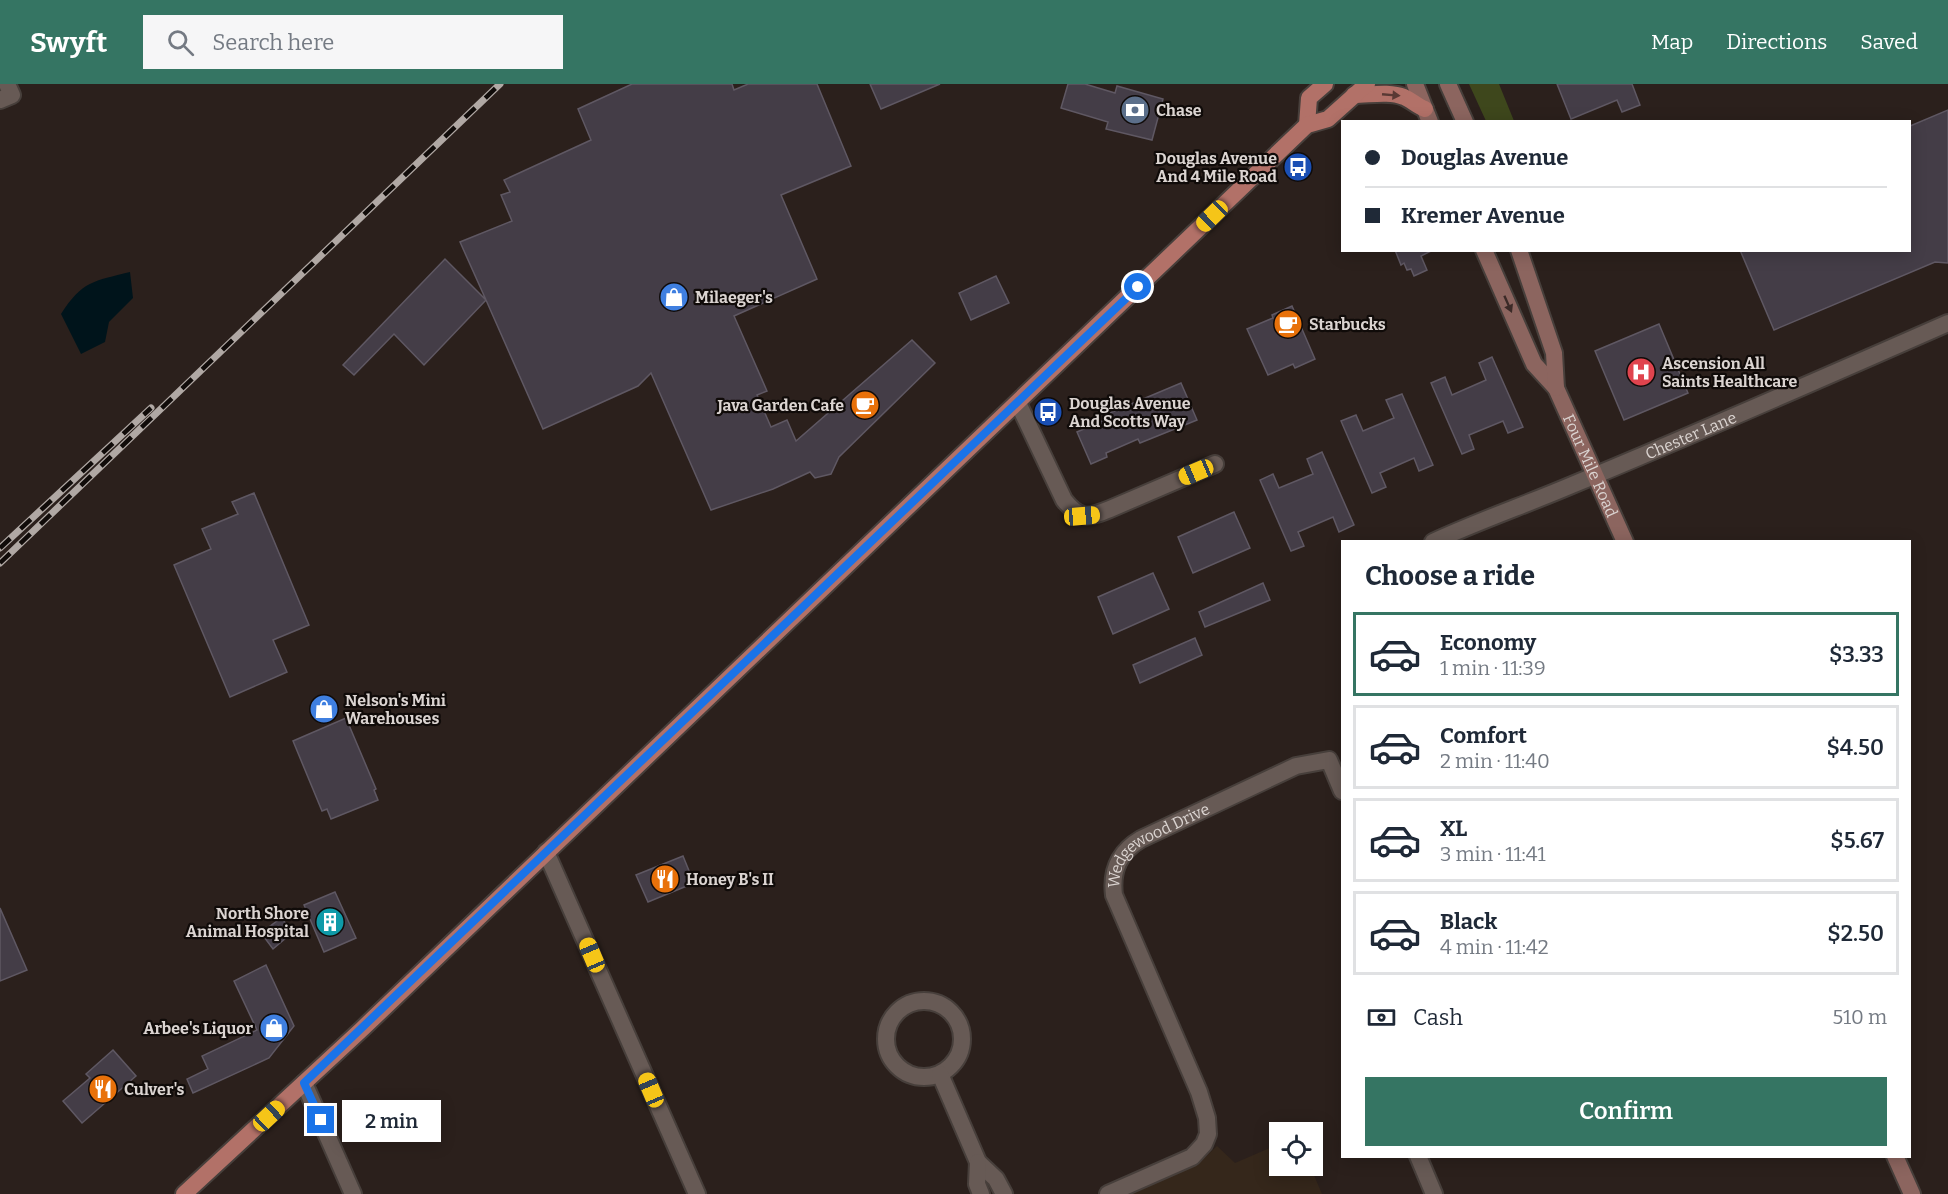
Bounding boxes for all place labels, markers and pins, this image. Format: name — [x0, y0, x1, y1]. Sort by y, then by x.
bank icon: Chase — [1119, 94, 1151, 126]
place label: Chase — [1156, 101, 1202, 120]
place label: Douglas Avenue And 4 Mile Road — [1155, 149, 1277, 186]
bus stop icon: Douglas Avenue And 4 Mile Road — [1282, 151, 1314, 183]
shop icon: Milaeger's — [658, 281, 690, 313]
place label: Milaeger's — [695, 288, 773, 307]
cafe icon: Starbucks — [1272, 308, 1304, 340]
place label: Starbucks — [1309, 315, 1386, 334]
place label: Ascension All Saints Healthcare — [1662, 354, 1797, 391]
hospital icon: Ascension All Saints Healthcare — [1625, 356, 1657, 388]
cafe icon: Java Garden Cafe — [849, 389, 881, 421]
place label: Douglas Avenue And Scotts Way — [1069, 394, 1191, 431]
place label: Java Garden Cafe — [716, 396, 844, 415]
bus stop icon: Douglas Avenue And Scotts Way — [1032, 396, 1064, 428]
place label: Nelson's Mini Warehouses — [345, 691, 446, 728]
shop icon: Nelson's Mini Warehouses — [308, 693, 340, 725]
restaurant icon: Honey B's II — [649, 863, 681, 895]
place label: Honey B's II — [686, 870, 774, 889]
place label: North Shore Animal Hospital — [186, 904, 309, 941]
building icon: North Shore Animal Hospital — [314, 906, 346, 938]
shop icon: Arbee's Liquor — [258, 1012, 290, 1044]
place label: Arbee's Liquor — [143, 1019, 253, 1038]
restaurant icon: Culver's — [87, 1073, 119, 1105]
place label: Culver's — [124, 1080, 185, 1099]

